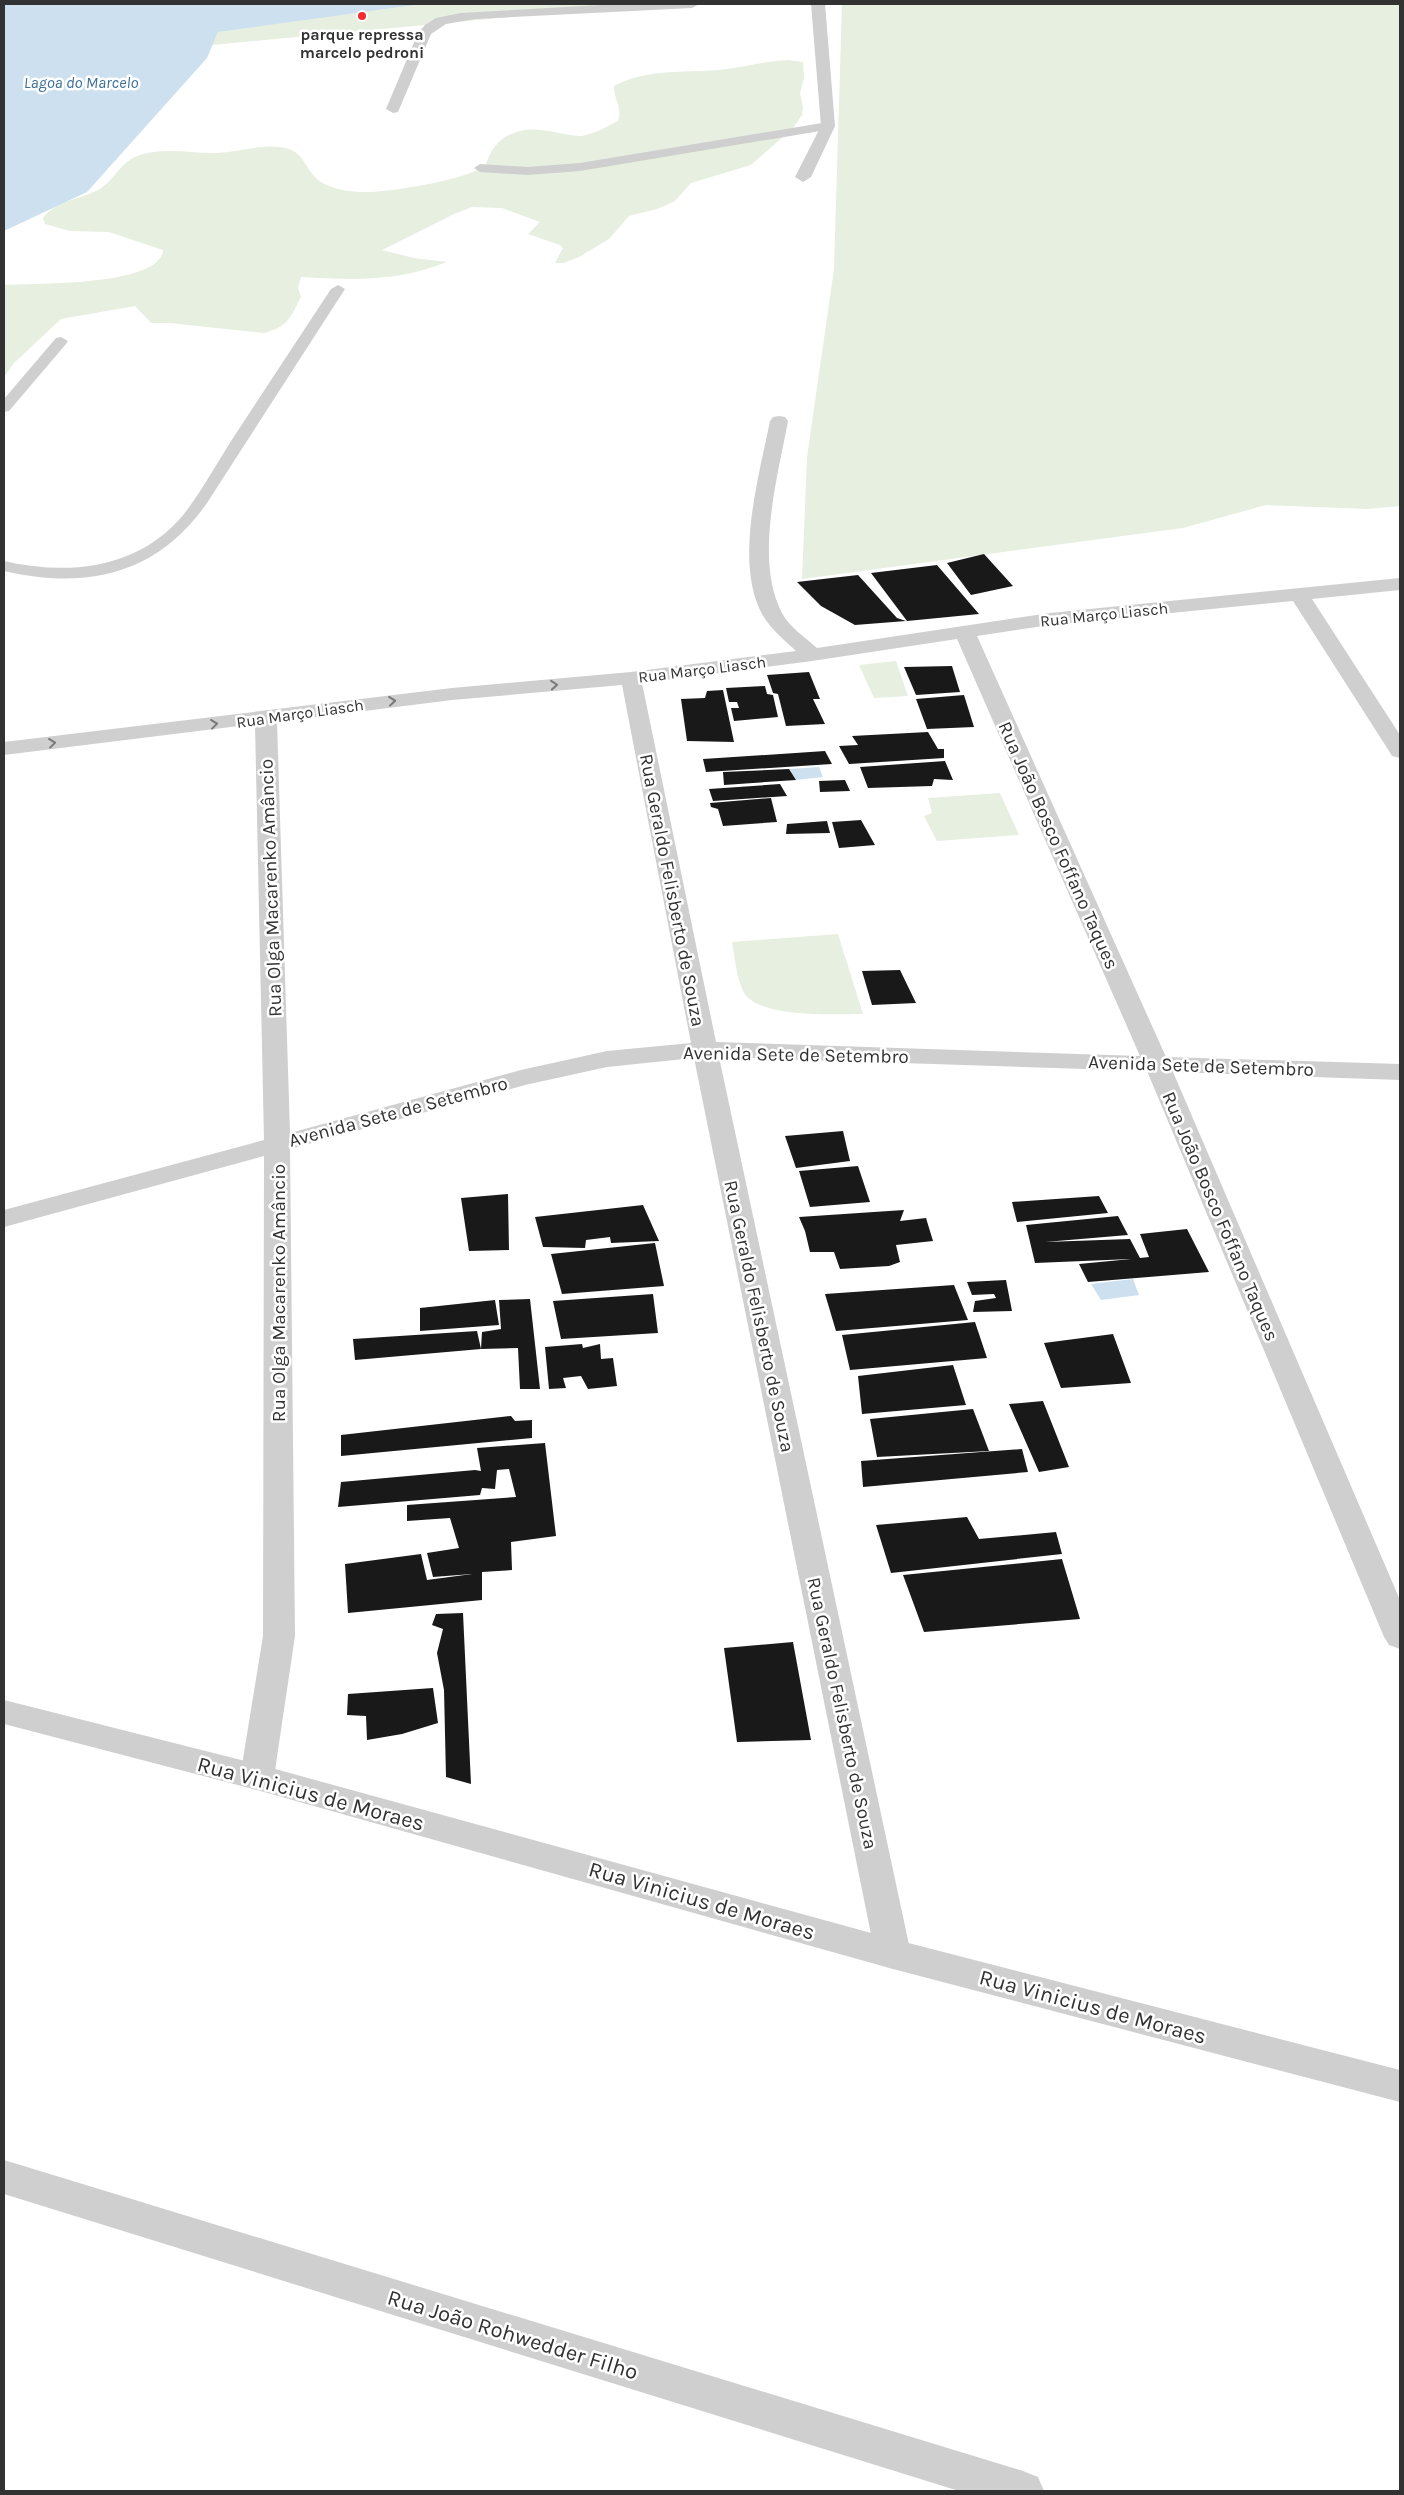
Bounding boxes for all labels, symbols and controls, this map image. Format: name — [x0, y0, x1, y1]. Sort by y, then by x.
marker: parque repressa marcelo pedroni — [356, 10, 368, 22]
place label: parque repressa marcelo pedroni — [300, 25, 424, 62]
water label: Lagoa do Marcelo — [24, 73, 138, 92]
street label: Rua Março Liasch — [1039, 598, 1169, 631]
street label: Rua Março Liasch — [637, 652, 767, 687]
one-way arrow — [550, 680, 558, 691]
street label: Rua Março Liasch — [235, 695, 365, 732]
one-way arrow — [388, 696, 396, 707]
street label: Rua João Bosco Foffano Taques — [993, 718, 1123, 973]
one-way arrow — [210, 719, 218, 730]
one-way arrow — [48, 738, 56, 749]
street label: Rua Geraldo Felisberto de Souza — [635, 752, 709, 1028]
street label: Rua Olga Macarenko Amâncio — [255, 758, 287, 1017]
street label: Avenida Sete de Setembro — [683, 1042, 909, 1068]
street label: Avenida Sete de Setembro — [1088, 1051, 1314, 1081]
street label: Avenida Sete de Setembro — [286, 1072, 510, 1152]
street label: Rua João Bosco Foffano Taques — [1157, 1088, 1283, 1344]
street label: Rua Olga Macarenko Amâncio — [268, 1164, 290, 1422]
street label: Rua Geraldo Felisberto de Souza — [719, 1178, 799, 1454]
street label: Rua Geraldo Felisberto de Souza — [802, 1575, 882, 1851]
street label: Rua Vinicius de Moraes — [194, 1751, 427, 1837]
street label: Rua Vinicius de Moraes — [586, 1856, 818, 1946]
street label: Rua Vinicius de Moraes — [976, 1964, 1209, 2050]
street label: Rua João Rohwedder Filho — [384, 2284, 641, 2385]

